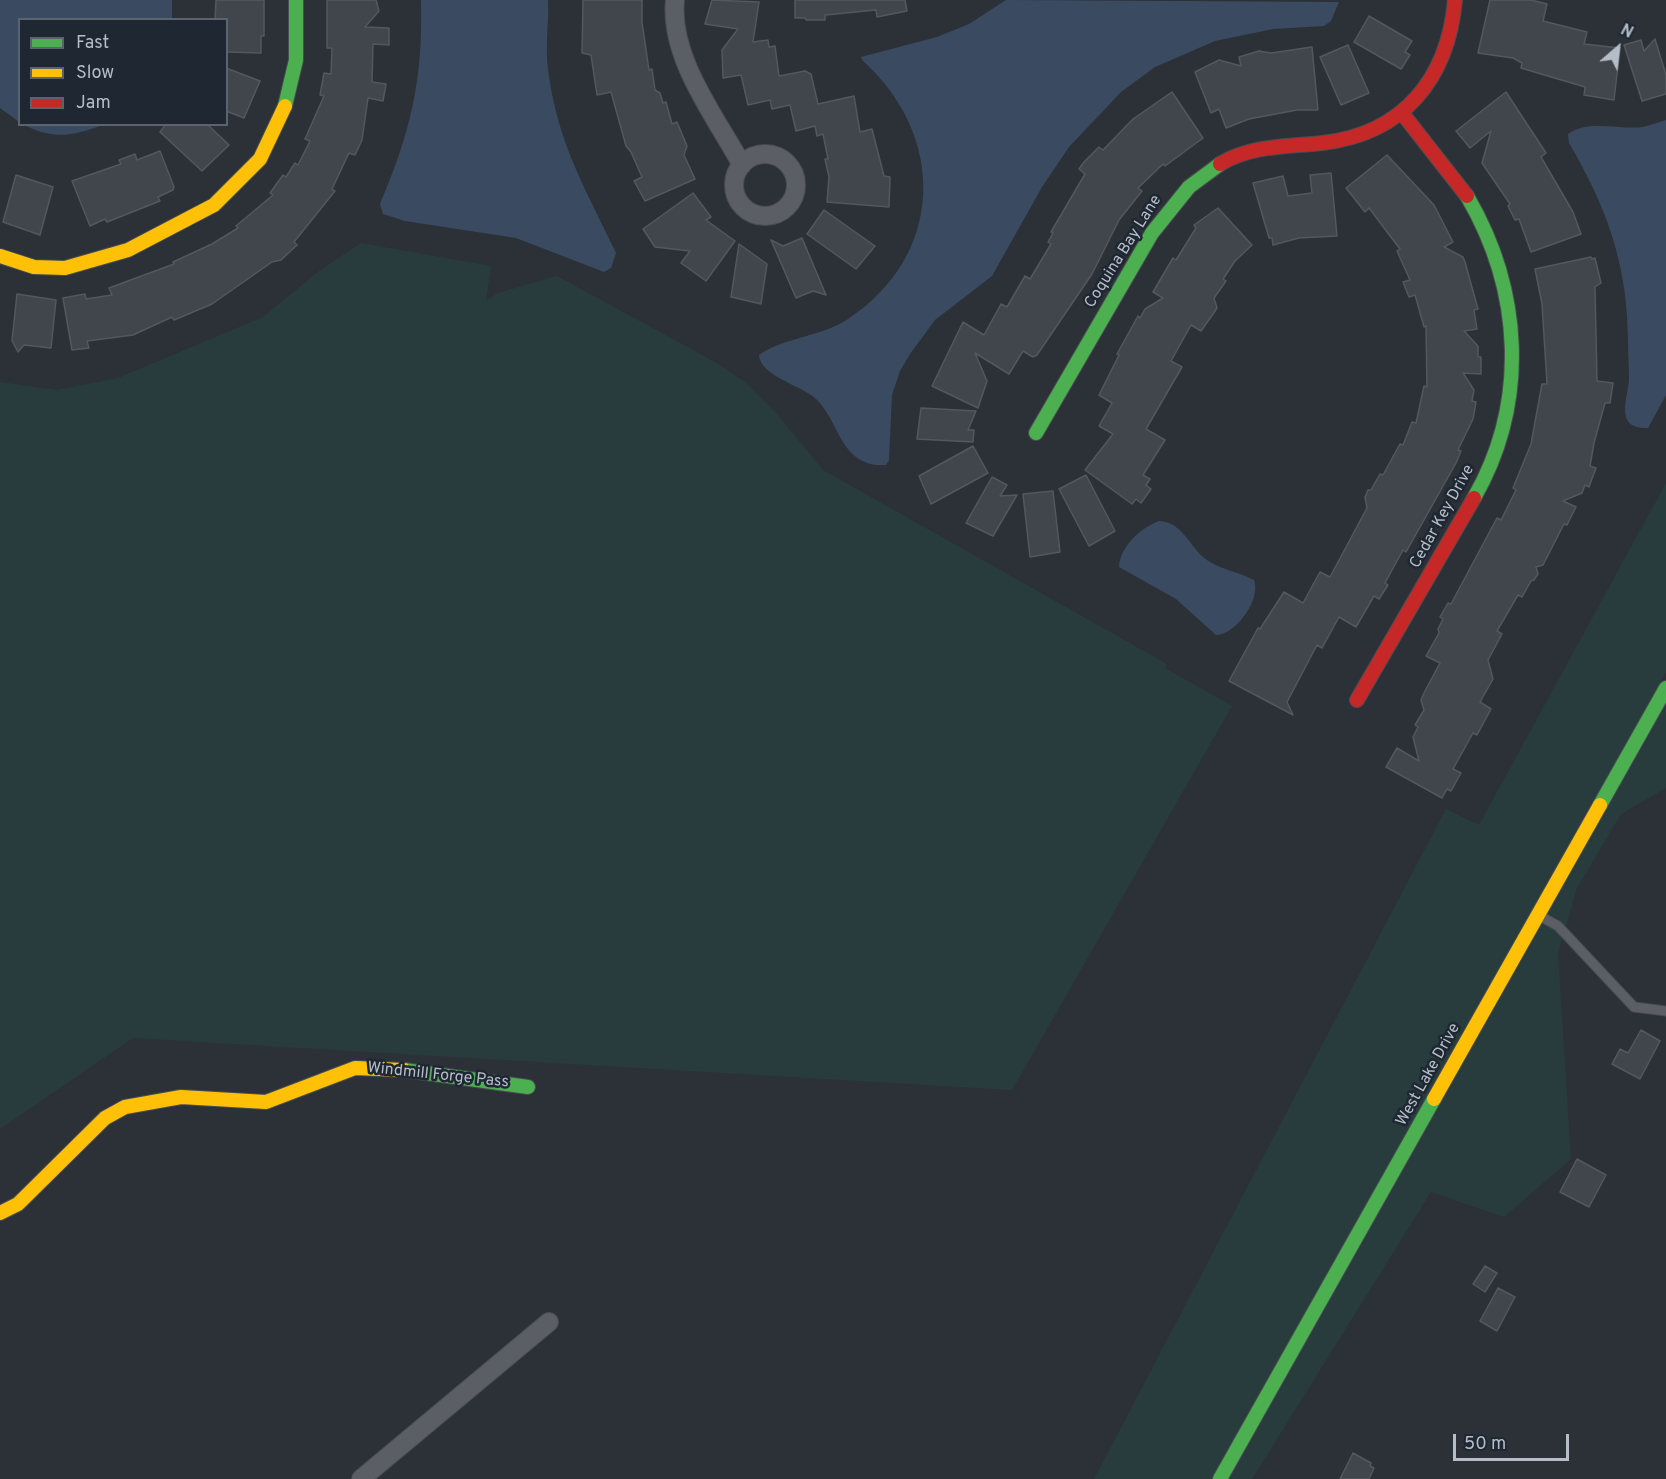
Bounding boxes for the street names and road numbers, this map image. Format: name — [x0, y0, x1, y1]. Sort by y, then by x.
street label: Coquina Bay Lane — [1082, 192, 1166, 312]
street label: Cedar Key Drive — [1407, 462, 1479, 572]
street label: West Lake Drive — [1393, 1020, 1465, 1130]
street label: Windmill Forge Pass — [366, 1059, 510, 1093]

